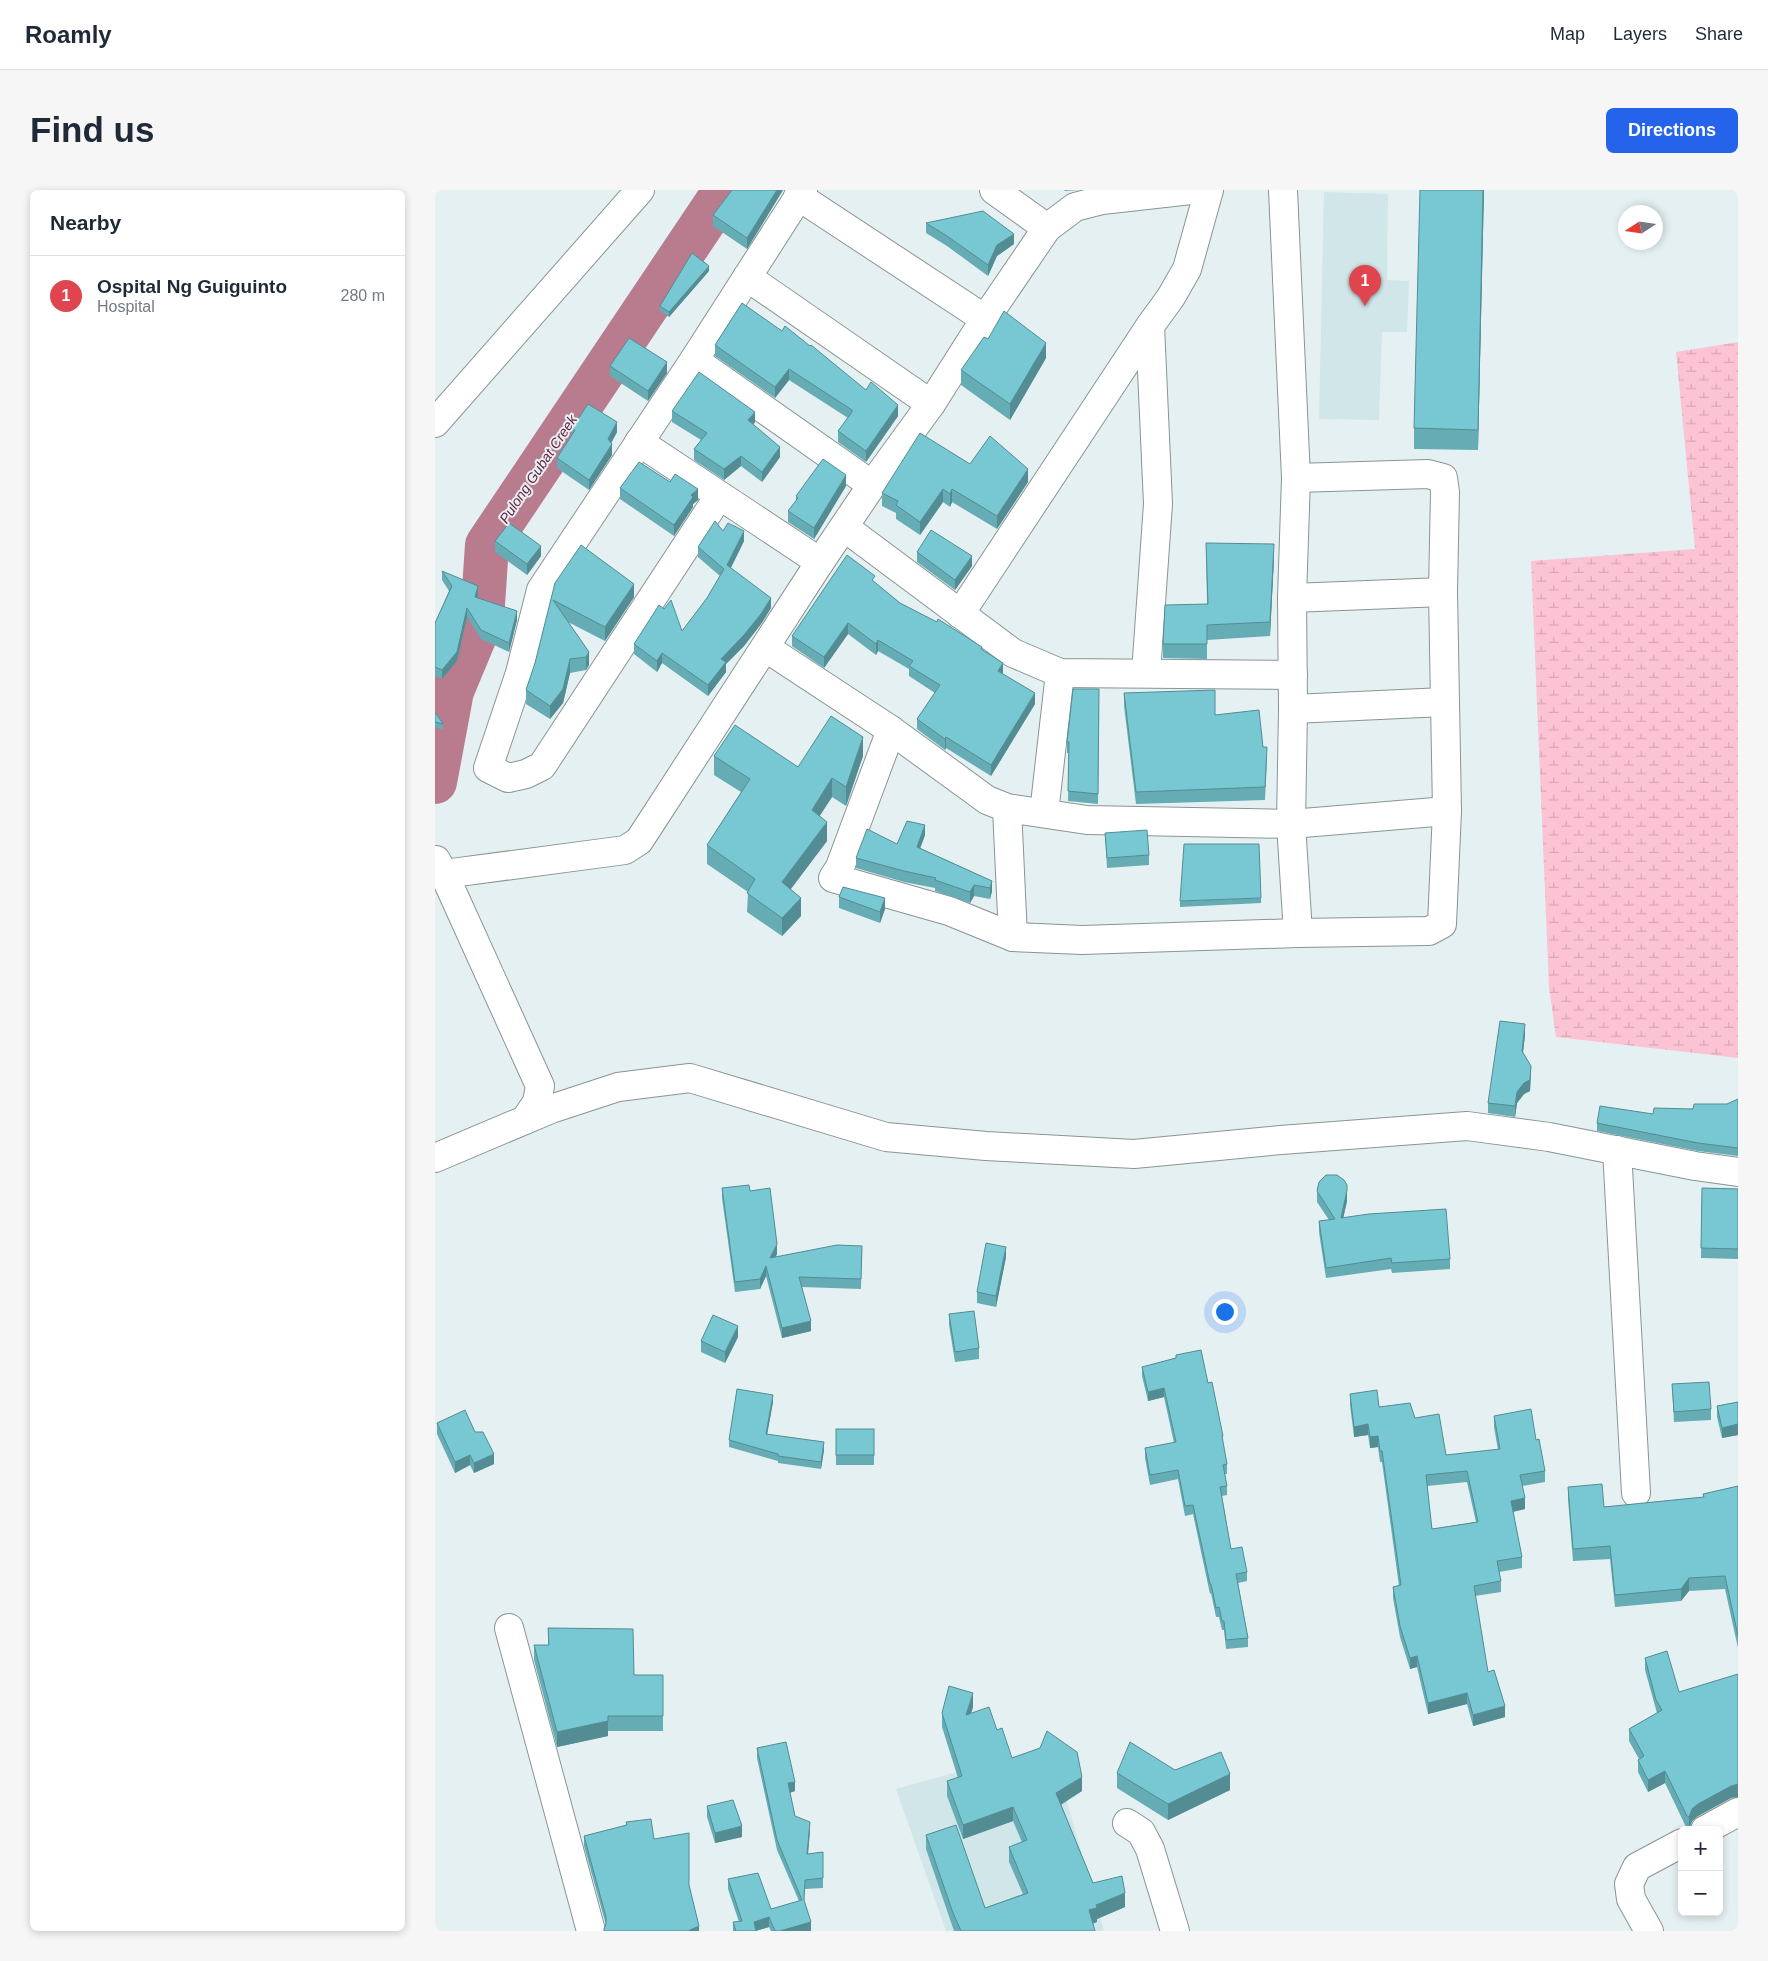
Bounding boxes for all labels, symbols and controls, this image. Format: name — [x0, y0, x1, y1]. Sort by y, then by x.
text: Roamly — [25, 21, 112, 48]
text: Map — [1550, 24, 1585, 44]
text: Layers — [1613, 24, 1667, 44]
text: Share — [1695, 24, 1743, 44]
button: Directions — [1606, 108, 1738, 153]
text: Find us — [30, 110, 154, 149]
north arrow — [1618, 205, 1663, 250]
text: Nearby — [50, 211, 121, 234]
pin: 1 — [1349, 265, 1381, 306]
text: Ospital Ng Guiguinto — [97, 276, 287, 297]
text: 1 — [62, 287, 70, 304]
text: 280 m — [341, 287, 385, 304]
text: Hospital — [97, 298, 155, 315]
water label: Pulong Gubat Creek — [496, 411, 581, 526]
your location — [1212, 1299, 1238, 1325]
map controls — [1678, 1826, 1723, 1916]
button: + — [1678, 1826, 1723, 1871]
button: − — [1678, 1871, 1723, 1916]

